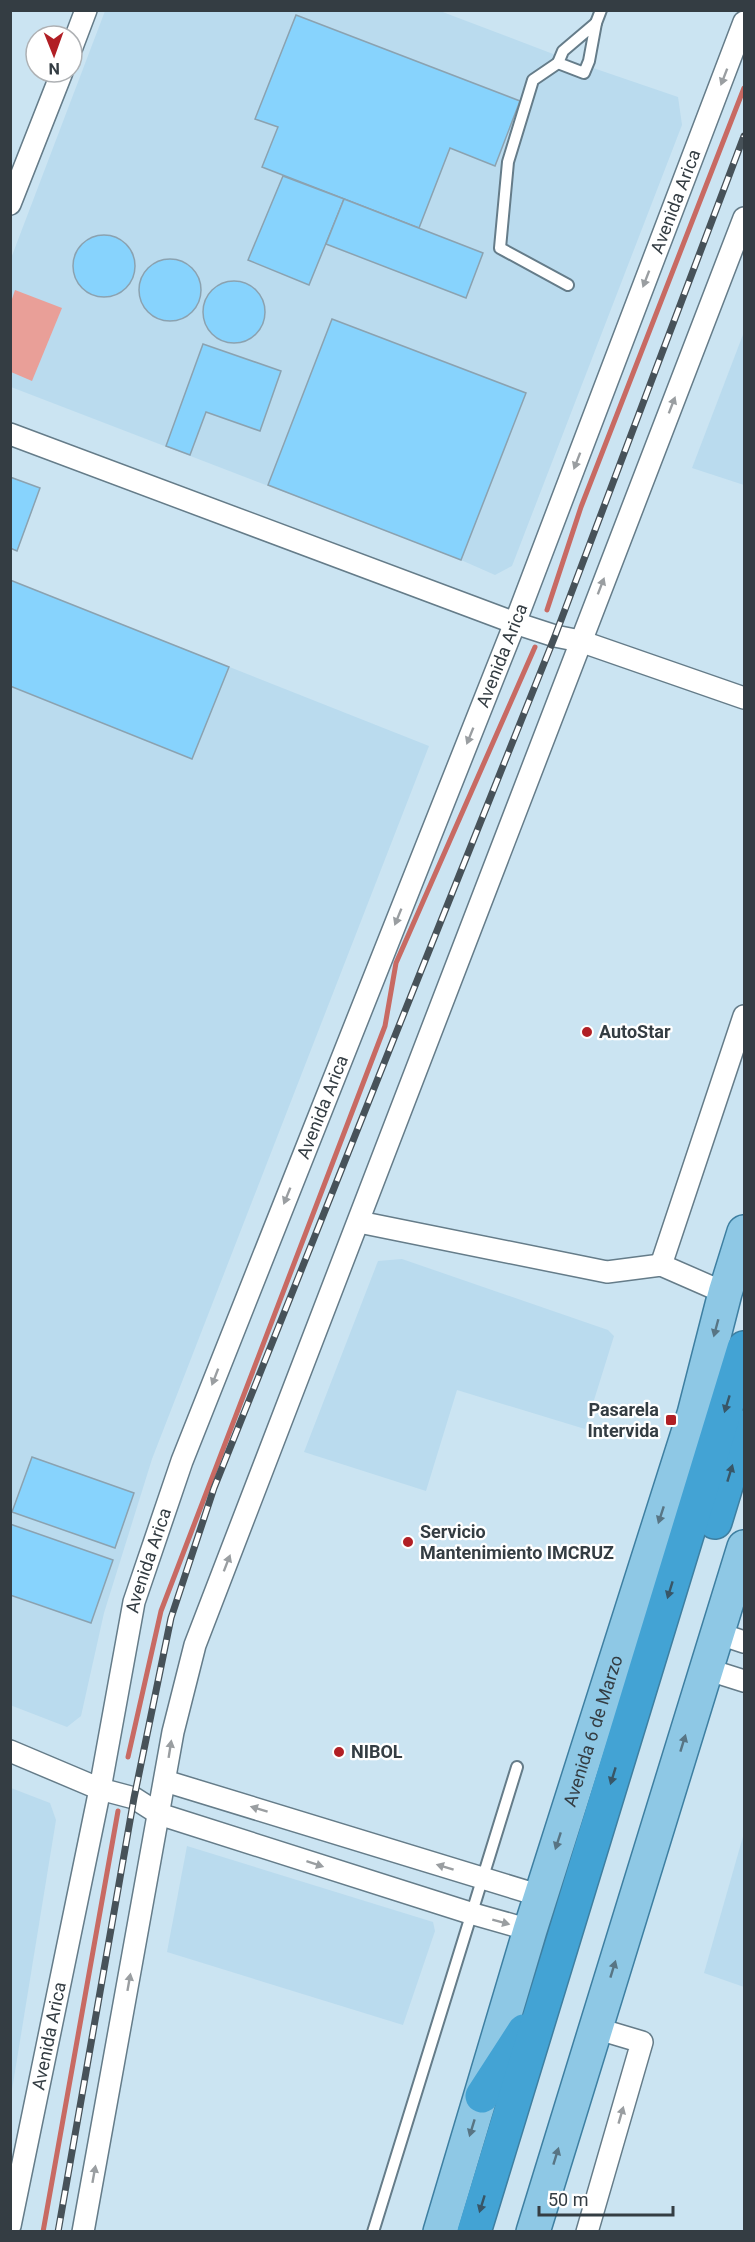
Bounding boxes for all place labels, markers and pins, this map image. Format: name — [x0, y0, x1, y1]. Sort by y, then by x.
place label: AutoStar — [599, 1021, 671, 1042]
marker: AutoStar — [580, 1025, 594, 1039]
place label: Pasarela Intervida — [587, 1399, 659, 1441]
marker: Pasarela Intervida — [664, 1413, 678, 1427]
place label: Servicio Mantenimiento IMCRUZ — [420, 1521, 614, 1563]
marker: Servicio Mantenimiento IMCRUZ — [401, 1535, 415, 1549]
place label: NIBOL — [351, 1741, 403, 1762]
marker: NIBOL — [332, 1745, 346, 1759]

